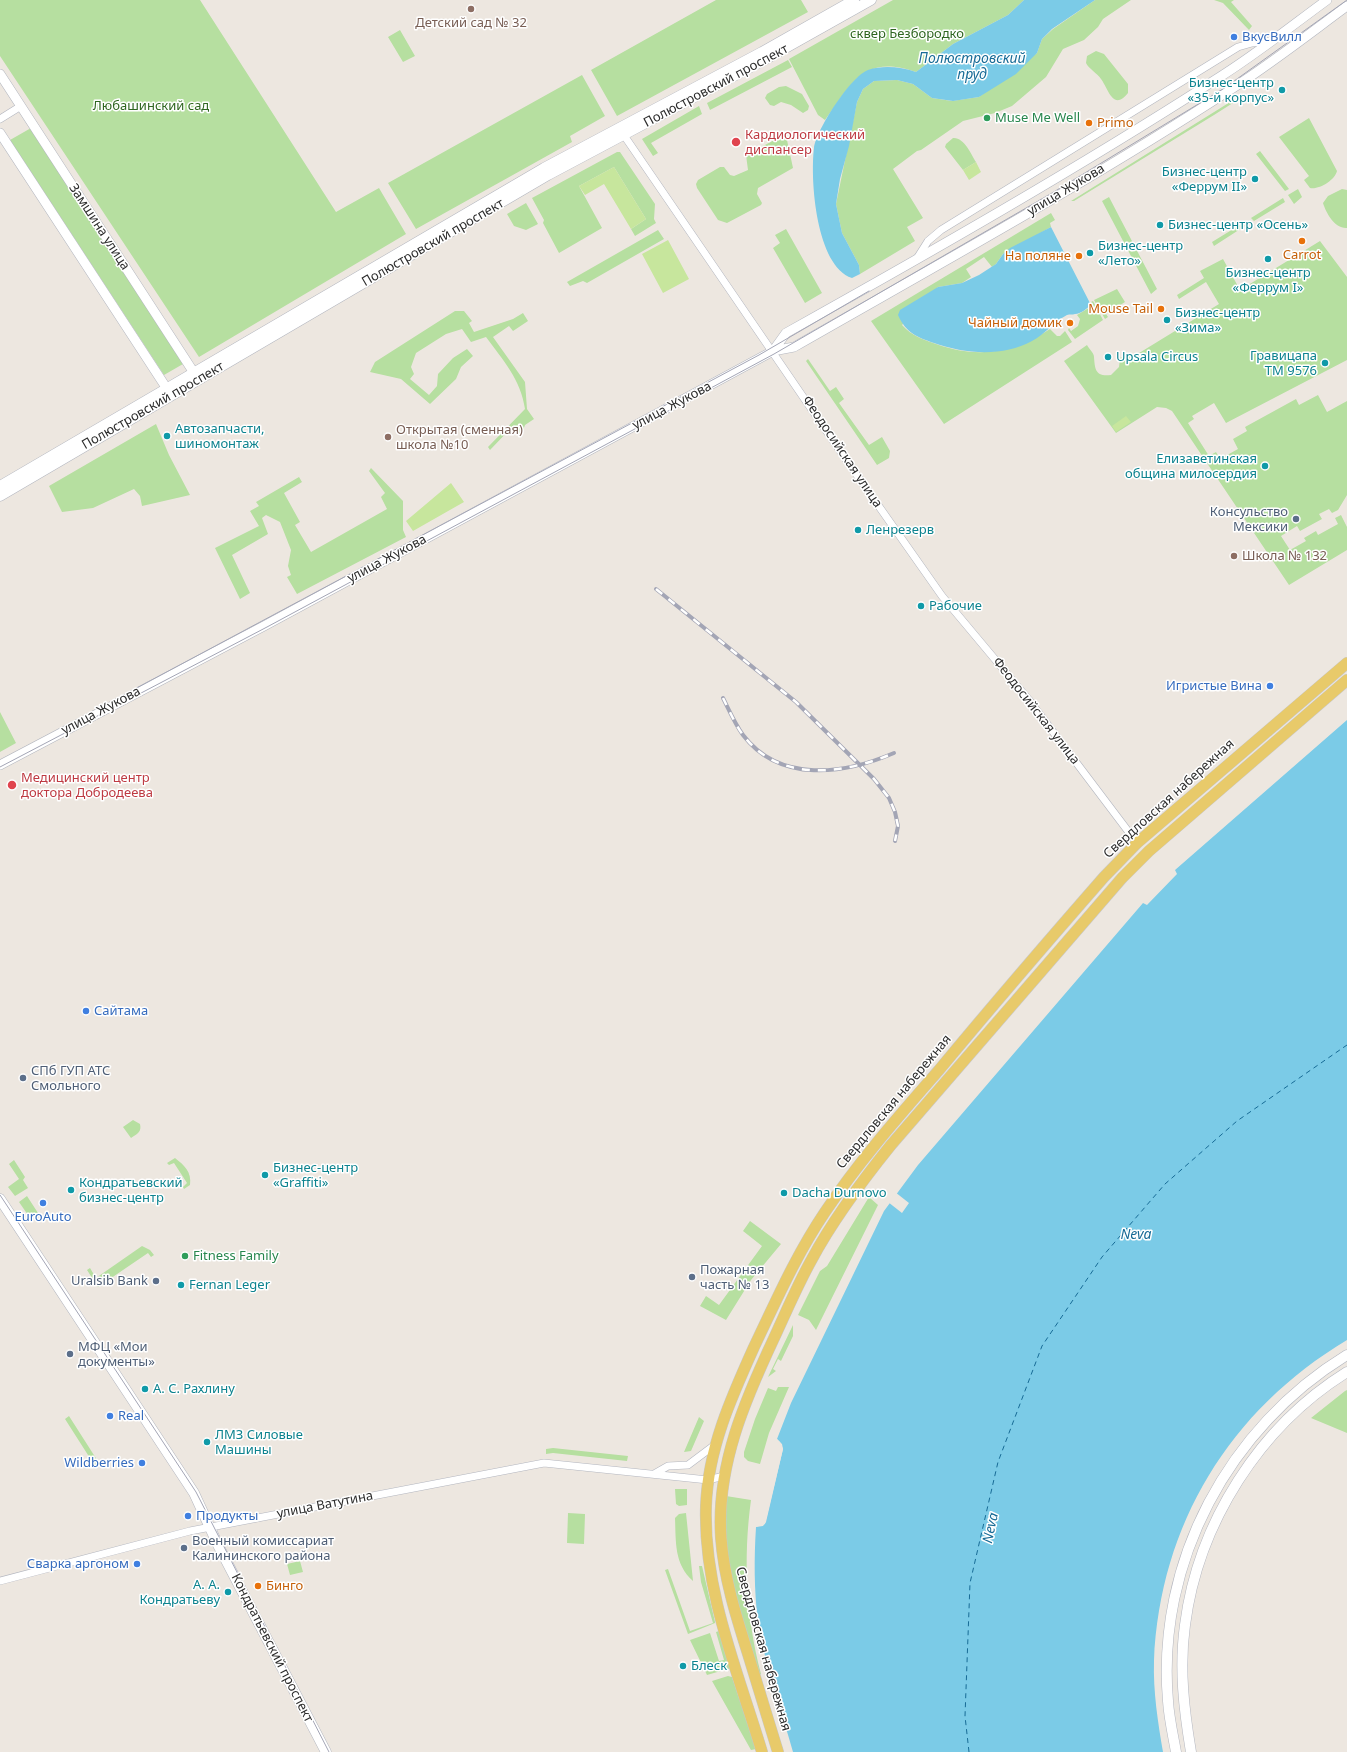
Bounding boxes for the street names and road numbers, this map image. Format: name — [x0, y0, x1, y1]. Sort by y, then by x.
street label: Полюстровский проспект — [641, 41, 791, 131]
street label: улица Жукова — [1025, 161, 1107, 219]
street label: Замшина улица — [65, 181, 133, 273]
street label: Полюстровский проспект — [359, 196, 507, 290]
street label: Полюстровский проспект — [79, 359, 227, 453]
street label: улица Жукова — [630, 379, 714, 433]
street label: Феодосийская улица — [799, 393, 885, 511]
street label: улица Жукова — [345, 532, 429, 586]
street label: Феодосийская улица — [989, 654, 1083, 768]
street label: улица Жукова — [59, 684, 143, 738]
street label: Свердловская набережная — [1101, 736, 1237, 862]
street label: Свердловская набережная — [833, 1032, 955, 1172]
street label: улица Ватутина — [276, 1488, 374, 1522]
street label: Свердловская набережная — [732, 1565, 794, 1733]
street label: Кондратьевский проспект — [228, 1571, 316, 1725]

